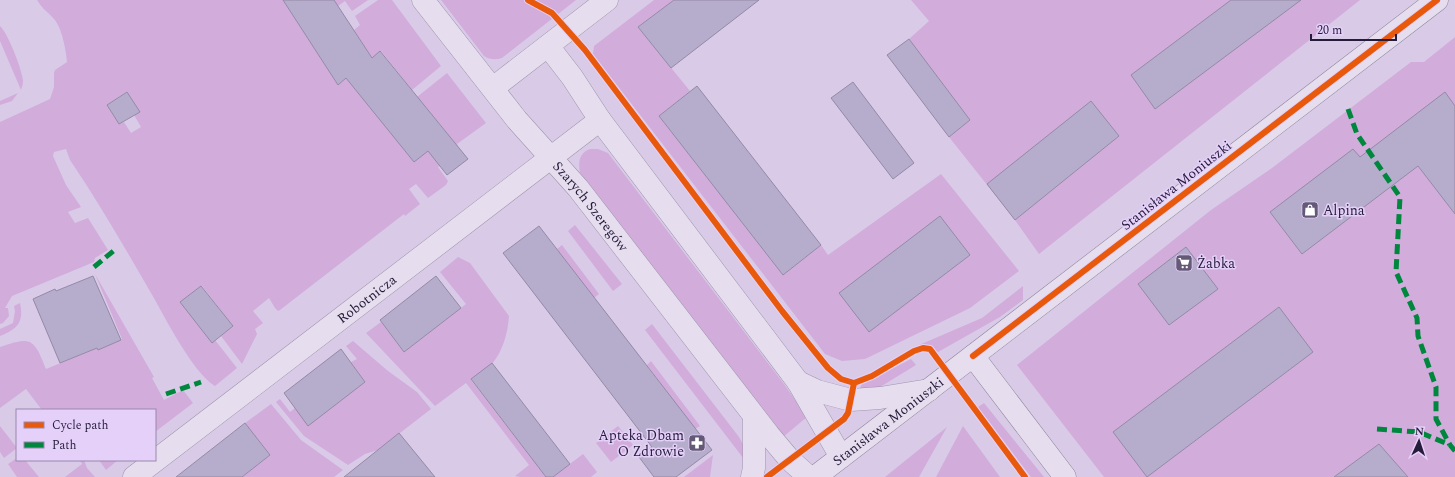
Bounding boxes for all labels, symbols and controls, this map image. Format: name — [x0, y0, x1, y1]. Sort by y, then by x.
scale bar — [1311, 16, 1396, 42]
text: 20 m — [1317, 21, 1342, 40]
street label: Stanisława Moniuszki — [1116, 135, 1236, 235]
street label: Szarych Szeregów — [548, 157, 634, 256]
shop icon: Alpina — [1300, 200, 1320, 220]
place label: Alpina — [1323, 200, 1365, 221]
supermarket icon: Żabka — [1174, 253, 1194, 273]
place label: Żabka — [1197, 253, 1235, 274]
street label: Robotnicza — [333, 269, 401, 329]
street label: Stanisława Moniuszki — [828, 372, 949, 471]
legend — [16, 409, 156, 461]
text: Cycle path — [52, 416, 109, 435]
north arrow — [1399, 421, 1439, 461]
text: N — [1415, 423, 1424, 440]
place label: Apteka Dbam O Zdrowie — [598, 425, 684, 462]
pharmacy icon: Apteka Dbam O Zdrowie — [687, 433, 707, 453]
text: Path — [52, 436, 77, 455]

